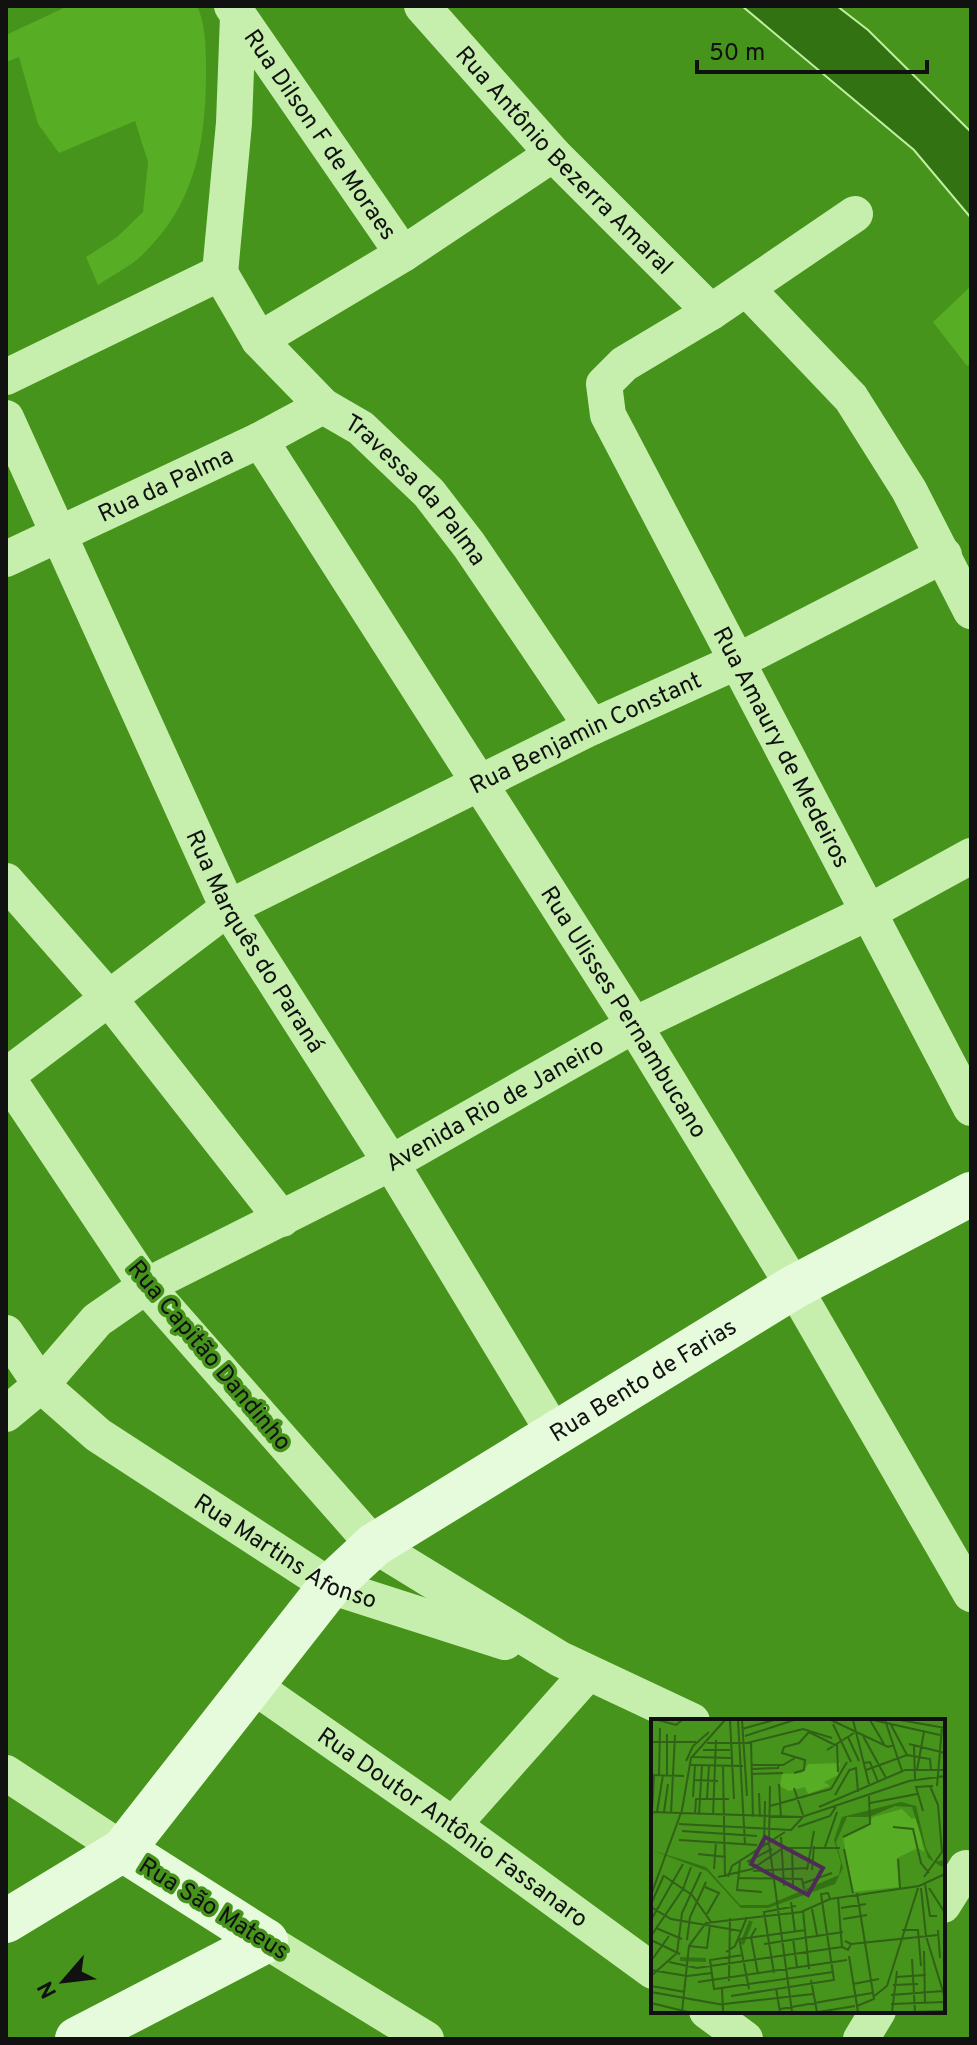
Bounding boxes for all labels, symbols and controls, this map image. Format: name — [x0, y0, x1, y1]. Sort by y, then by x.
street label: Rua Dilson F de Moraes — [236, 24, 402, 247]
scale bar — [697, 24, 927, 74]
text: 50 m — [709, 39, 765, 69]
street label: Rua Antônio Bezerra Amaral — [448, 41, 678, 282]
street label: Travessa da Palma — [339, 409, 492, 572]
street label: Rua da Palma — [94, 442, 239, 531]
street label: Rua Amaury de Medeiros — [705, 622, 856, 874]
street label: Rua Benjamin Constant — [465, 666, 707, 802]
street label: Rua Marquês do Paraná — [178, 826, 330, 1059]
street label: Rua Ulisses Pernambucano — [532, 881, 713, 1144]
street label: Avenida Rio de Janeiro — [381, 1032, 610, 1180]
street label: Rua Capitão Dandinho — [120, 1255, 297, 1458]
street label: Rua Bento de Farias — [545, 1313, 743, 1450]
street label: Rua Martins Afonso — [187, 1488, 380, 1617]
inset map — [651, 1719, 945, 2013]
street label: Rua Doutor Antônio Fassanaro — [311, 1722, 593, 1935]
street label: Rua São Mateus — [133, 1852, 293, 1968]
north arrow — [24, 1941, 104, 2021]
text: N — [33, 1976, 64, 2003]

